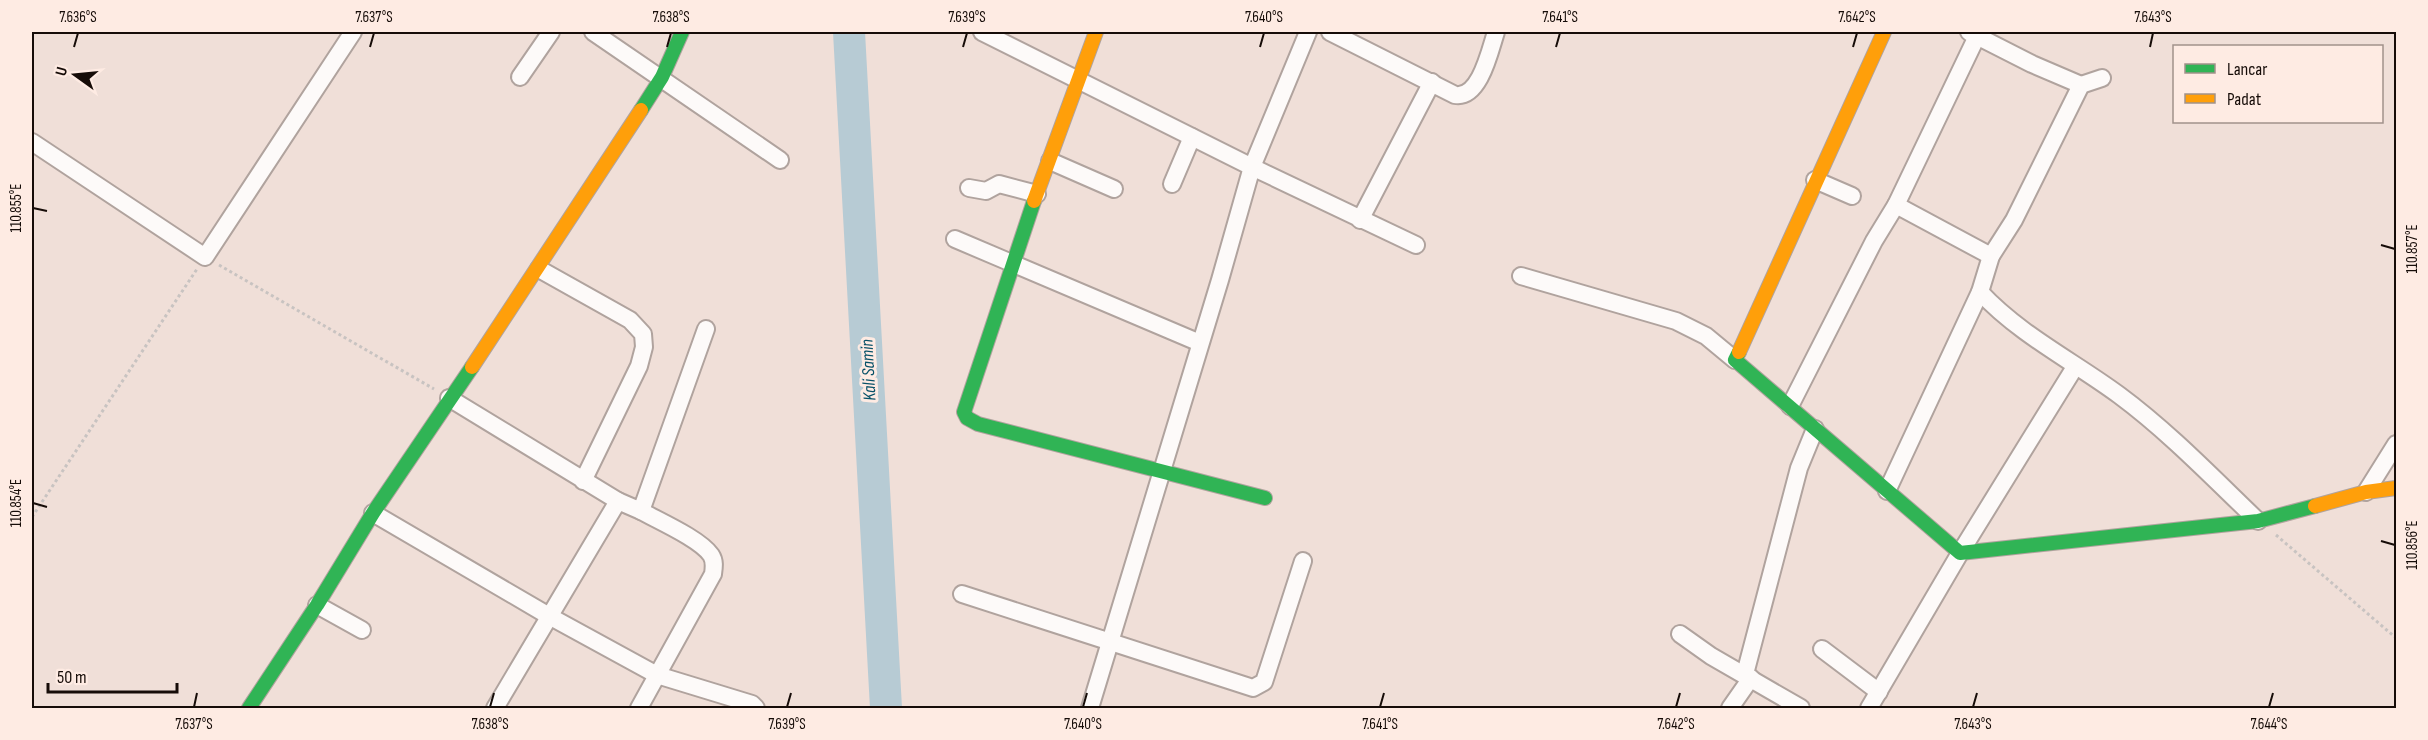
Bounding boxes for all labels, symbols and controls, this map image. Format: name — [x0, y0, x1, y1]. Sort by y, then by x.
text: 7.636°S — [59, 8, 97, 27]
text: 7.637°S — [355, 8, 393, 27]
text: 7.638°S — [652, 8, 690, 27]
text: 7.639°S — [948, 8, 986, 27]
text: 7.640°S — [1245, 8, 1283, 27]
text: 7.641°S — [1542, 8, 1578, 27]
text: 7.642°S — [1838, 8, 1876, 27]
text: 7.643°S — [2134, 8, 2172, 27]
north arrow — [45, 45, 105, 105]
legend — [2173, 45, 2383, 123]
text: Lancar — [2227, 59, 2267, 80]
text: U — [52, 65, 72, 78]
text: Padat — [2227, 89, 2262, 110]
text: 110.855°E — [7, 184, 26, 232]
text: 110.857°E — [2403, 224, 2422, 274]
water label: Kali Samin — [856, 338, 881, 401]
text: 110.854°E — [7, 479, 26, 527]
text: 110.856°E — [2403, 520, 2422, 570]
scale bar — [48, 656, 177, 694]
text: 50 m — [57, 667, 87, 688]
text: 7.637°S — [175, 715, 213, 734]
text: 7.638°S — [471, 715, 509, 734]
text: 7.639°S — [768, 715, 806, 734]
text: 7.640°S — [1064, 715, 1102, 734]
text: 7.641°S — [1362, 715, 1398, 734]
text: 7.642°S — [1657, 715, 1695, 734]
text: 7.643°S — [1954, 715, 1992, 734]
text: 7.644°S — [2251, 715, 2287, 734]

